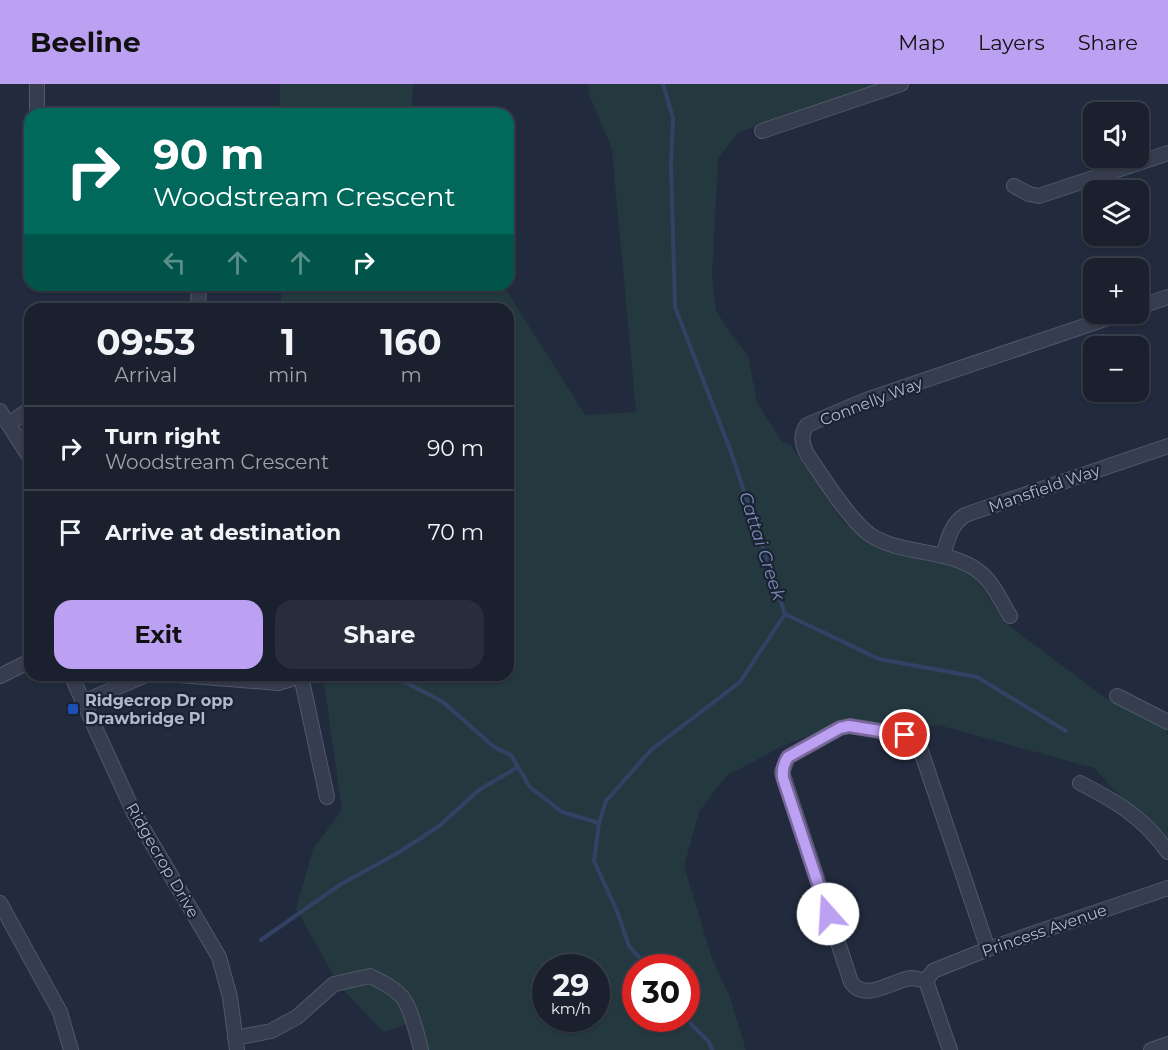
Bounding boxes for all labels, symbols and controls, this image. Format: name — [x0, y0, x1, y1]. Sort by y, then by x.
text: Beeline — [30, 25, 141, 59]
text: Map — [898, 30, 945, 55]
text: Layers — [978, 30, 1045, 55]
text: Share — [1078, 30, 1138, 55]
map controls — [1083, 102, 1149, 402]
button: sound — [1083, 102, 1149, 168]
text: 90 m — [153, 128, 264, 180]
icon: right — [54, 132, 132, 210]
text: Woodstream Crescent — [153, 180, 455, 213]
button: layers — [1083, 180, 1149, 246]
icon: left — [158, 246, 191, 279]
icon: ahead — [221, 246, 254, 279]
icon: ahead — [284, 246, 317, 279]
icon: right — [347, 246, 380, 279]
button: + — [1083, 258, 1149, 324]
text: 09:53 — [96, 320, 196, 364]
text: 1 — [281, 320, 295, 364]
text: 160 — [380, 320, 442, 364]
button: − — [1083, 336, 1149, 402]
text: Arrival — [114, 363, 177, 387]
text: min — [268, 363, 308, 387]
text: m — [400, 363, 422, 387]
street label: Connelly Way — [817, 373, 925, 430]
text: Turn right — [105, 423, 220, 450]
icon: right — [54, 432, 87, 465]
text: 90 m — [427, 435, 484, 462]
text: Woodstream Crescent — [105, 450, 329, 474]
street label: Mansfield Way — [986, 460, 1103, 516]
water label: Cattai Creek — [734, 489, 790, 604]
icon: arrive — [54, 516, 87, 549]
text: Arrive at destination — [105, 519, 341, 546]
text: 70 m — [428, 519, 484, 546]
button: Exit — [54, 600, 263, 669]
button: Share — [275, 600, 484, 669]
place label: Ridgecrop Dr opp Drawbridge Pl — [85, 691, 233, 728]
marker: Ridgecrop Dr opp Drawbridge Pl — [66, 702, 80, 716]
pin — [879, 709, 930, 760]
icon: arrive — [888, 718, 921, 751]
street label: Ridgecrop Drive — [122, 799, 203, 921]
position arrow — [796, 882, 860, 946]
street label: Princess Avenue — [979, 900, 1109, 961]
speed limit sign: 30 — [622, 954, 700, 1032]
text: 29 — [553, 967, 589, 1004]
text: km/h — [551, 999, 591, 1018]

